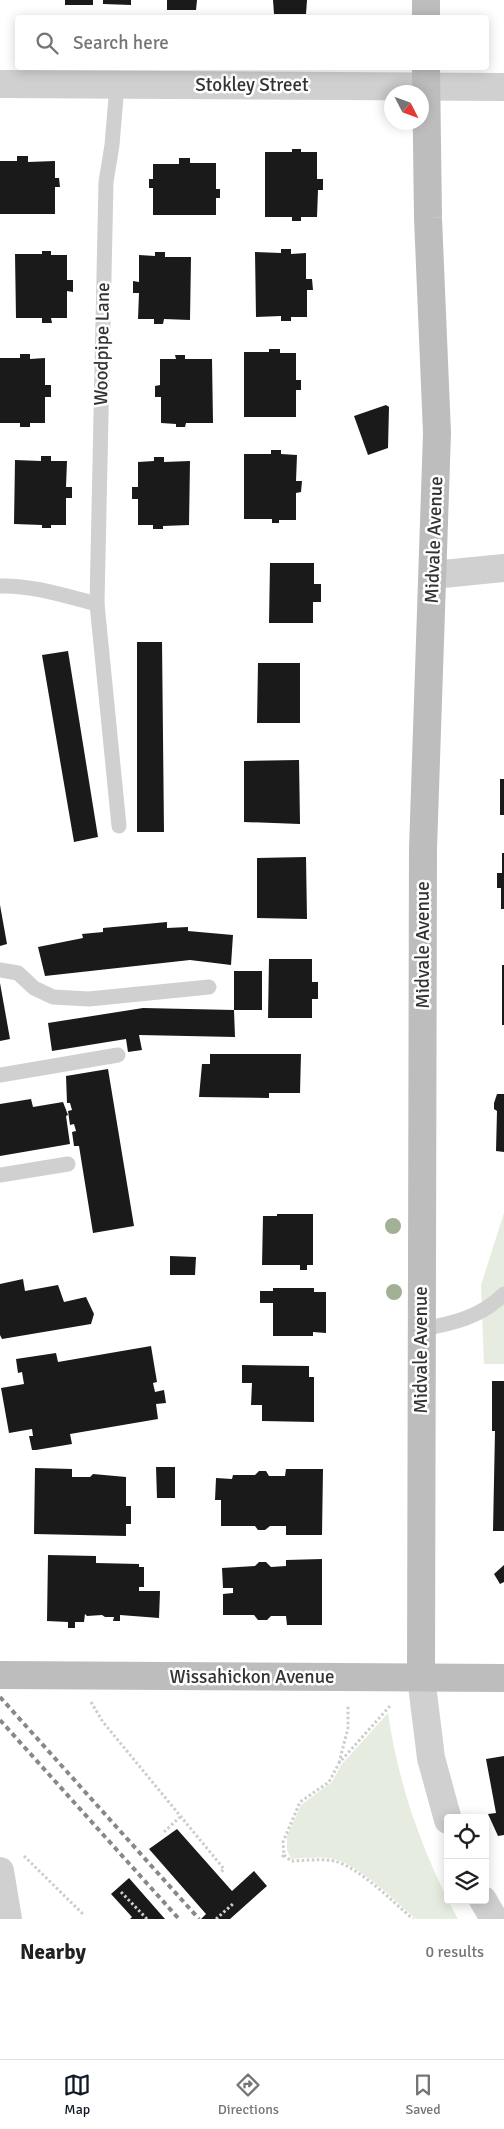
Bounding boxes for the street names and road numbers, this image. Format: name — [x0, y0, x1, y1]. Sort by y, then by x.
street label: Stokley Street — [195, 73, 309, 97]
street label: Woodpipe Lane — [89, 282, 115, 406]
street label: Midvale Avenue — [420, 476, 448, 604]
street label: Midvale Avenue — [411, 881, 435, 1009]
street label: Midvale Avenue — [409, 1286, 433, 1414]
street label: Wissahickon Avenue — [169, 1665, 335, 1689]

